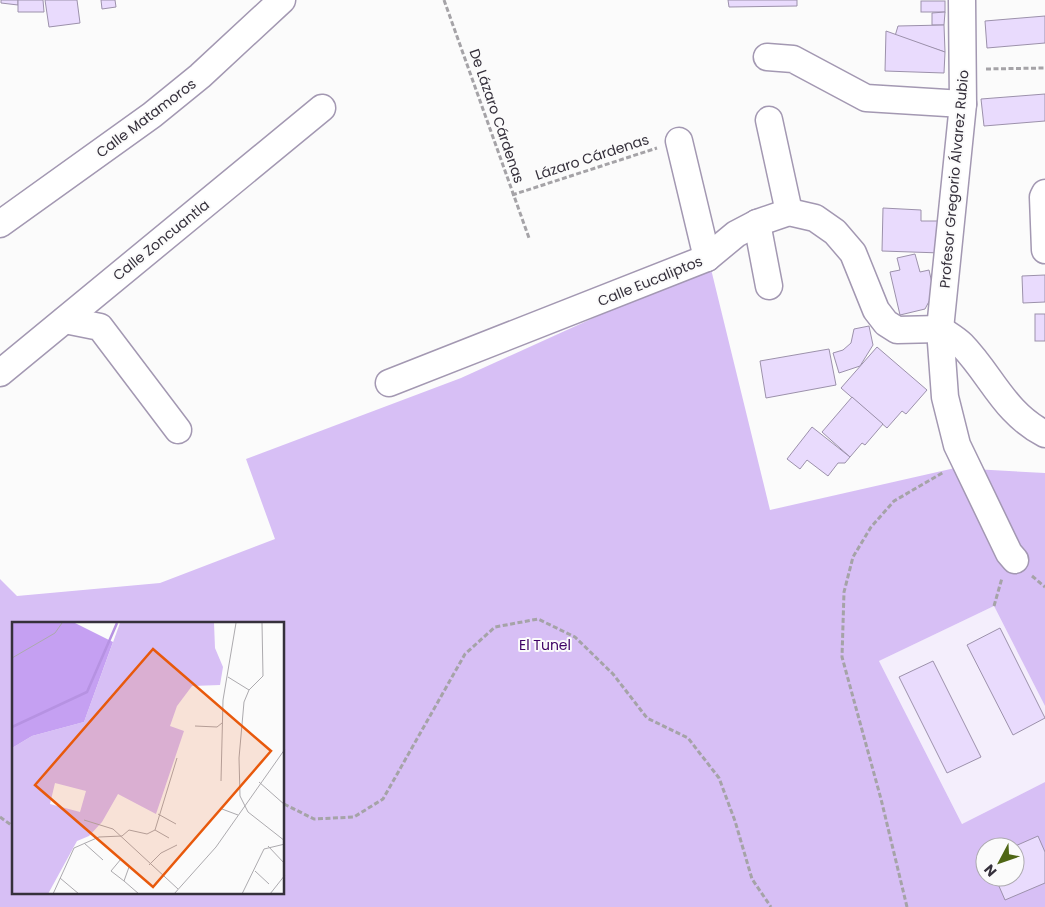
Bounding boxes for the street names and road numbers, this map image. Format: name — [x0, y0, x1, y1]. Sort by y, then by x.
street label: De Lázaro Cárdenas — [465, 46, 529, 186]
street label: Profesor Gregorio Álvarez Rubio — [934, 69, 974, 289]
street label: Calle Matamoros — [92, 74, 200, 162]
street label: Lázaro Cárdenas — [532, 129, 652, 185]
street label: Calle Zoncuantla — [108, 195, 214, 285]
street label: Calle Eucaliptos — [595, 251, 705, 311]

